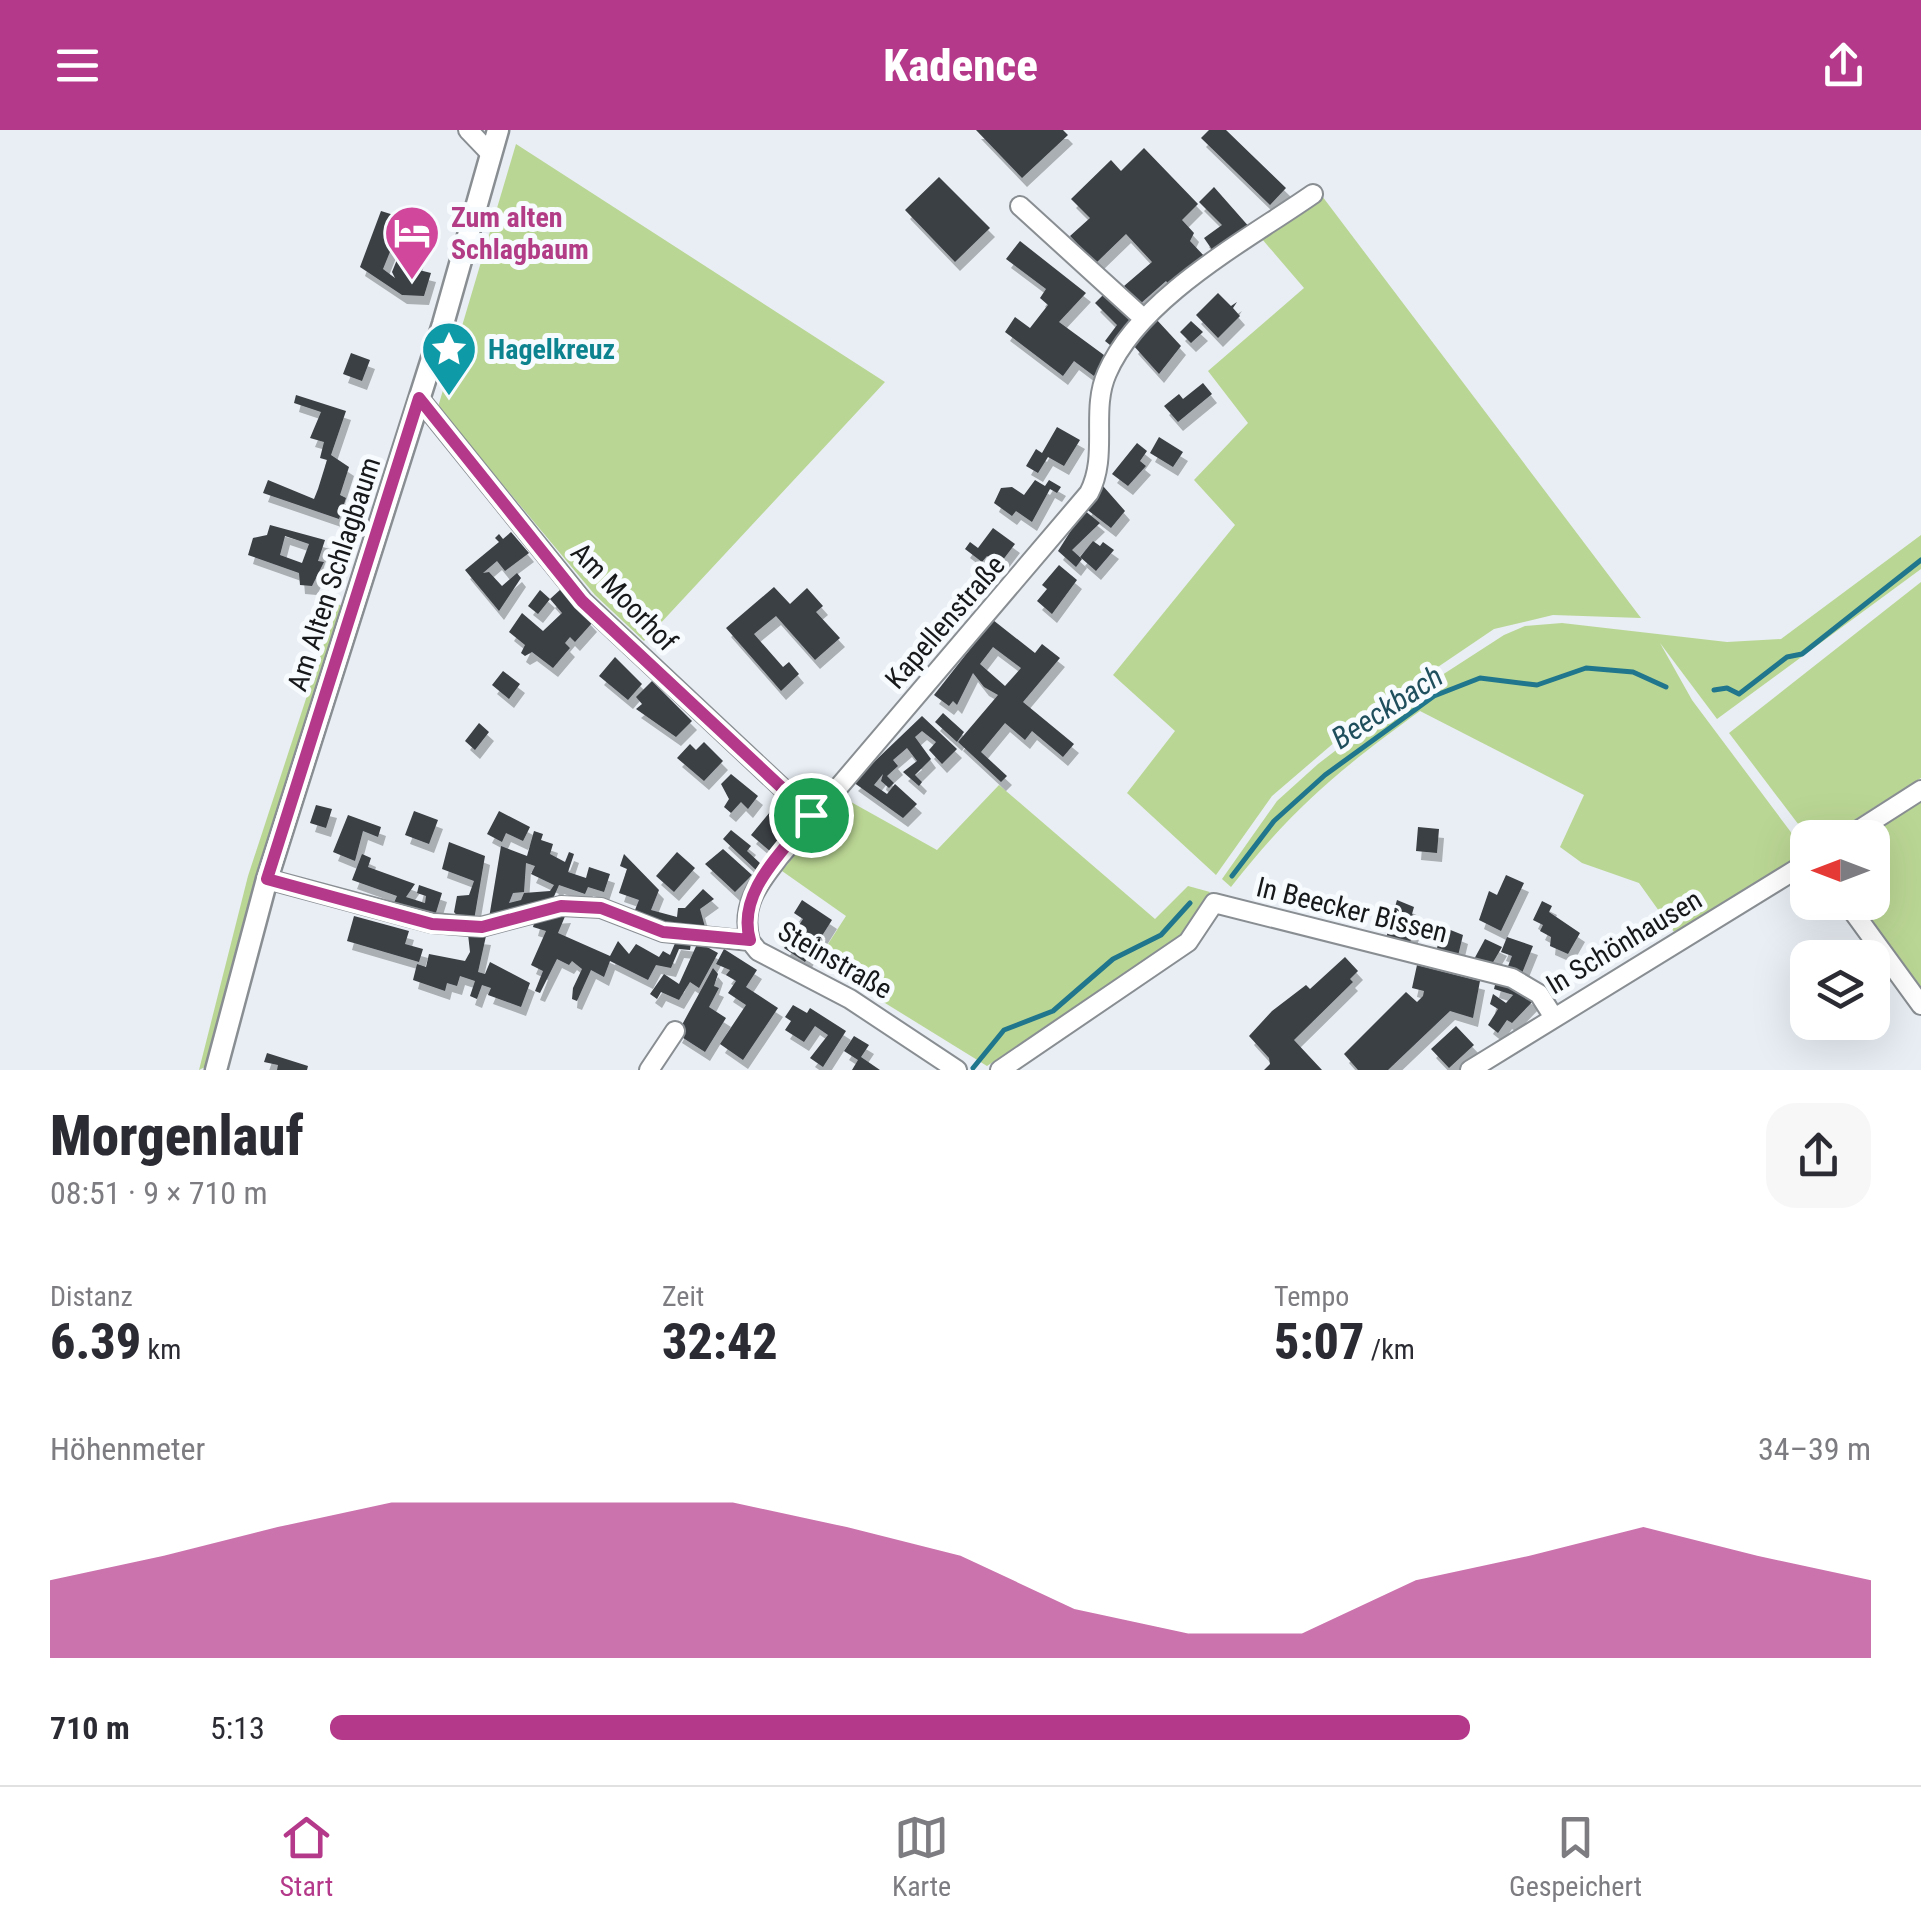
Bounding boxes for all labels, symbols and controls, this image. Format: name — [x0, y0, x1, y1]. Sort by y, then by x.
icon: menu — [50, 38, 105, 93]
icon: share — [1816, 38, 1871, 93]
text: Kadence — [883, 39, 1038, 92]
place label: Zum alten Schlagbaum — [451, 201, 589, 266]
hotel icon: Zum alten Schlagbaum — [382, 203, 442, 282]
place icon: Hagelkreuz — [419, 319, 479, 398]
place label: Hagelkreuz — [488, 333, 615, 366]
street label: Am Alten Schlagbaum — [281, 453, 387, 695]
street label: Am Moorhof — [564, 536, 684, 658]
street label: Kapellenstraße — [878, 549, 1012, 695]
water label: Beeckbach — [1325, 658, 1449, 756]
pin — [769, 773, 854, 858]
icon: arrive — [784, 788, 839, 843]
north arrow — [1790, 820, 1890, 920]
map controls — [1790, 820, 1890, 1040]
street label: In Beecker Bissen — [1253, 870, 1451, 950]
street label: In Schönhausen — [1540, 883, 1708, 1001]
street label: Steinstraße — [772, 914, 898, 1006]
button: layers — [1790, 940, 1890, 1040]
button: share — [1766, 1103, 1871, 1208]
text: Morgenlauf — [50, 1104, 304, 1168]
text: 08:51 · 9 × 710 m — [50, 1174, 268, 1212]
text: Distanz — [50, 1280, 133, 1313]
text: Zeit — [662, 1280, 704, 1313]
text: Tempo — [1274, 1280, 1349, 1313]
text: 6.39 — [50, 1313, 141, 1371]
text: 32:42 — [662, 1313, 778, 1371]
text: 5:07 — [1274, 1313, 1364, 1371]
text: km — [141, 1333, 181, 1366]
text: /km — [1364, 1333, 1415, 1366]
text: Höhenmeter — [50, 1430, 205, 1468]
text: 34–39 m — [1758, 1430, 1871, 1468]
text: 710 m — [50, 1709, 130, 1747]
text: 5:13 — [210, 1709, 265, 1747]
tab: Start — [279, 1810, 334, 1903]
tab: Karte — [892, 1810, 951, 1903]
tab: Gespeichert — [1509, 1810, 1642, 1903]

